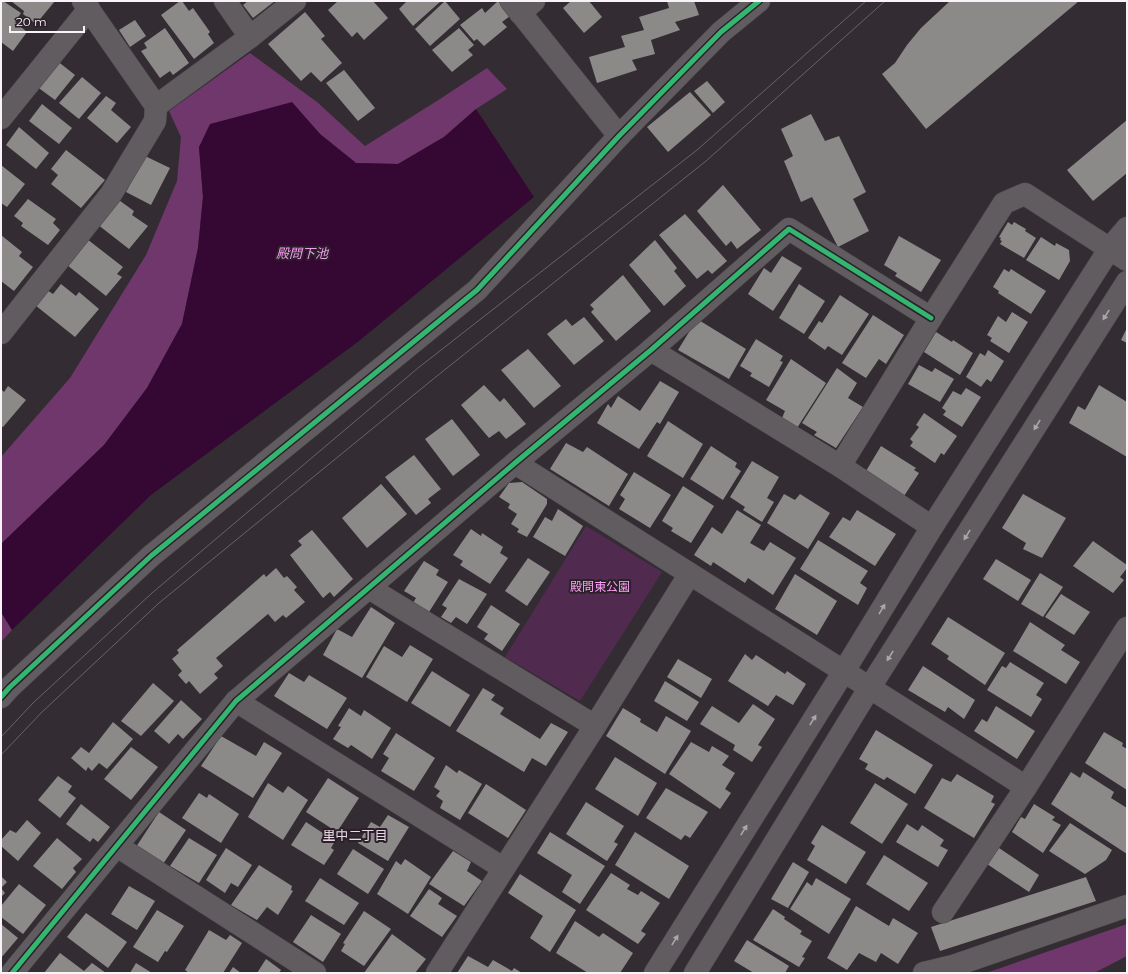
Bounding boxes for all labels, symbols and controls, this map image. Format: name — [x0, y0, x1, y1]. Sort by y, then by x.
scale bar — [10, 8, 84, 34]
text: 20 m — [16, 14, 47, 29]
water label: 殿問下池 — [276, 245, 330, 261]
one-way arrow — [1102, 310, 1110, 320]
one-way arrow — [1033, 419, 1040, 431]
one-way arrow — [963, 530, 971, 540]
park label: 殿問東公園 — [570, 579, 630, 594]
one-way arrow — [878, 603, 885, 615]
one-way arrow — [886, 651, 894, 661]
one-way arrow — [810, 714, 817, 725]
one-way arrow — [741, 824, 748, 836]
district label: 里中二丁目 — [322, 827, 388, 843]
one-way arrow — [672, 934, 679, 946]

